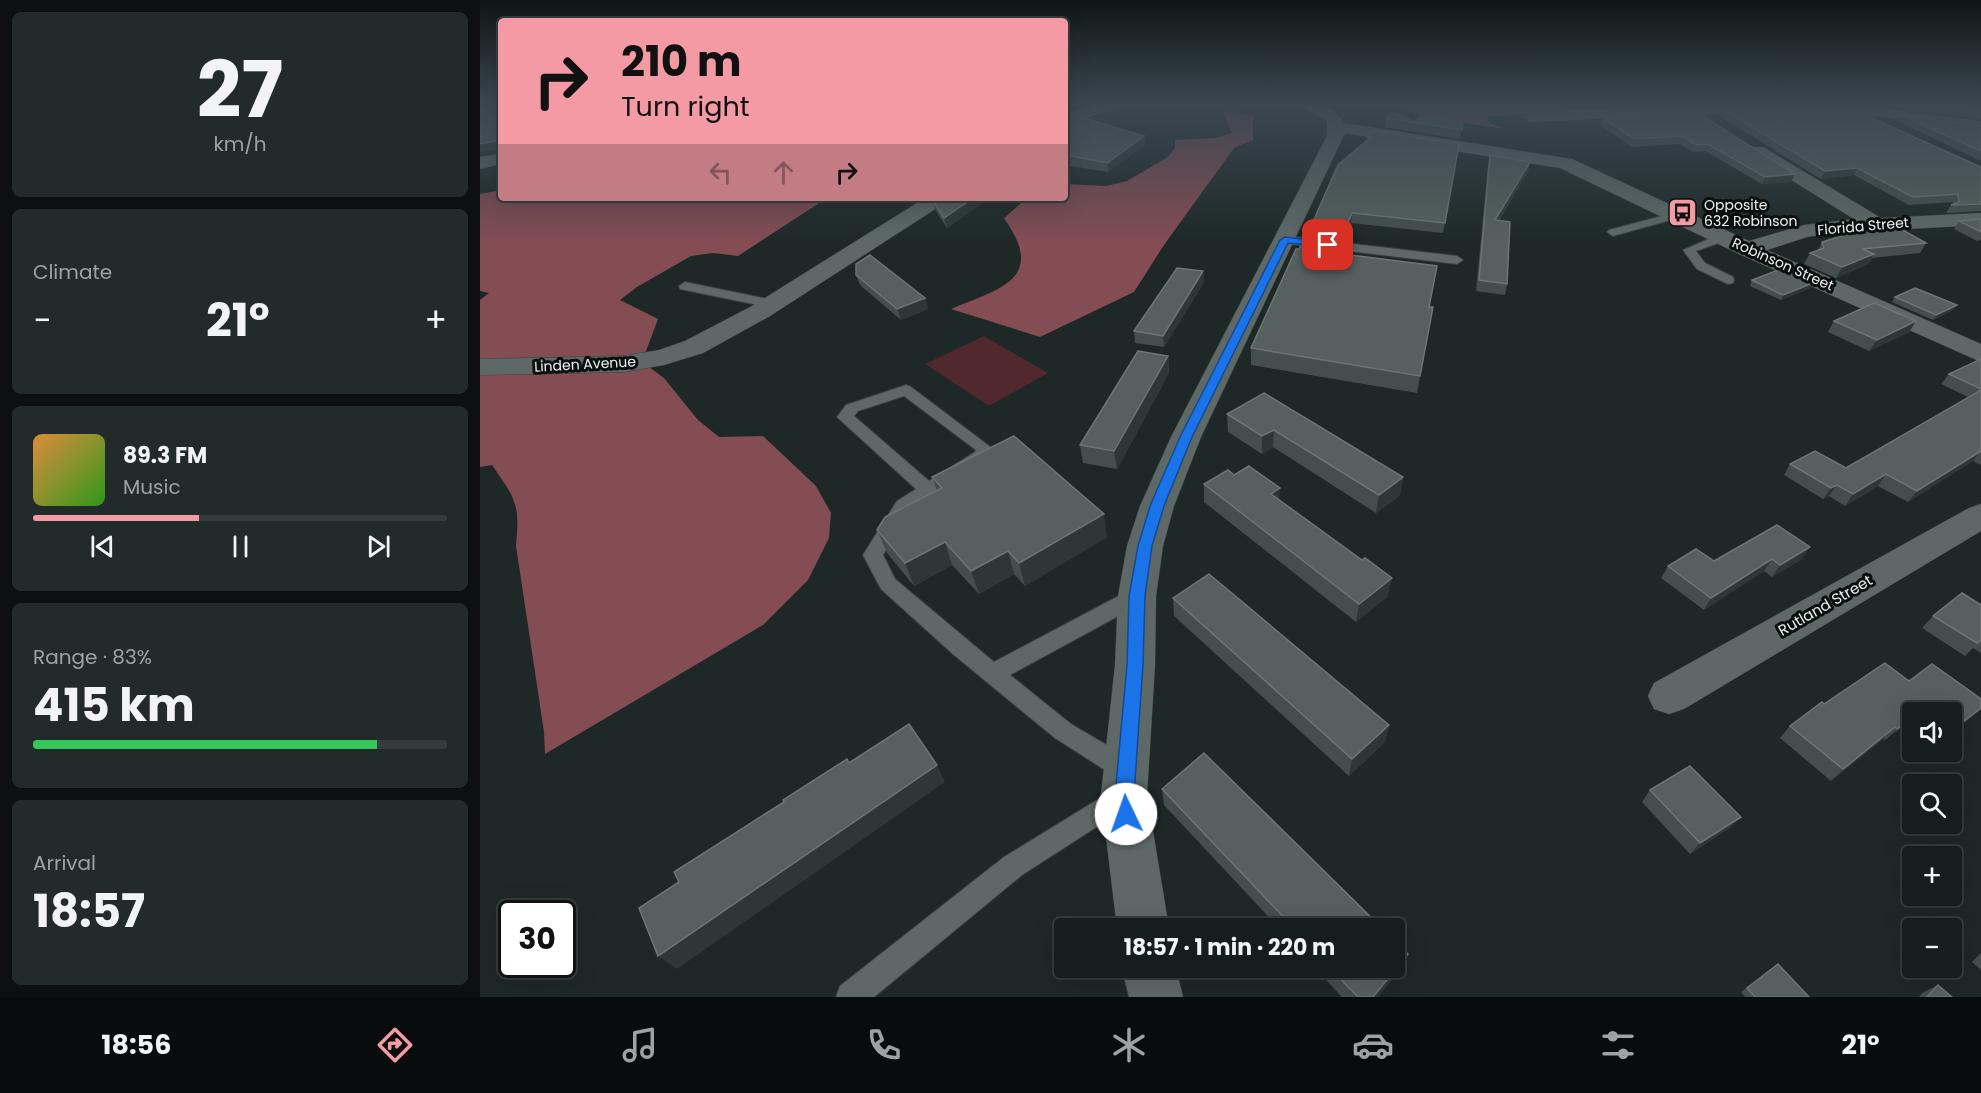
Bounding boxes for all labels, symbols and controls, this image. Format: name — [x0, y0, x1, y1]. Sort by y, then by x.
text: 210 m — [621, 32, 742, 91]
text: 27 — [197, 35, 283, 144]
icon: right — [522, 42, 600, 120]
text: Turn right — [621, 88, 750, 125]
text: km/h — [213, 130, 267, 158]
icon: left — [704, 156, 737, 189]
icon: ahead — [767, 156, 800, 189]
icon: right — [830, 156, 863, 189]
place label: Opposite 632 Robinson — [1704, 195, 1798, 231]
bus stop icon: Opposite 632 Robinson — [1667, 197, 1699, 229]
street label: Florida Street — [1816, 212, 1910, 240]
pin — [1302, 219, 1353, 270]
icon: arrive — [1311, 228, 1344, 261]
street label: Robinson Street — [1729, 233, 1837, 295]
text: Climate — [33, 258, 112, 286]
text: 21° — [206, 289, 270, 352]
text: − — [33, 297, 51, 344]
text: + — [424, 297, 447, 344]
street label: Linden Avenue — [534, 351, 637, 377]
text: 89.3 FM — [123, 440, 207, 471]
text: Music — [123, 473, 181, 501]
icon: previous — [86, 530, 119, 563]
icon: pause — [224, 530, 257, 563]
icon: next — [362, 530, 395, 563]
street label: Rutland Street — [1774, 569, 1876, 641]
text: Range · 83% — [33, 643, 152, 671]
text: 415 km — [33, 674, 195, 737]
map controls — [1902, 702, 1962, 978]
button: sound — [1902, 702, 1962, 762]
button: search — [1902, 774, 1962, 834]
position arrow — [1094, 782, 1158, 846]
button: + — [1902, 846, 1962, 906]
text: Arrival — [33, 849, 96, 877]
text: 18:57 — [33, 880, 145, 943]
speed limit sign: 30 — [498, 900, 576, 978]
button: − — [1902, 918, 1962, 978]
text: 18:57 · 1 min · 220 m — [1124, 932, 1335, 963]
icon: directions — [374, 1024, 416, 1066]
icon: music — [619, 1024, 661, 1066]
icon: phone — [863, 1024, 905, 1066]
icon: climate — [1108, 1024, 1150, 1066]
icon: car — [1352, 1024, 1394, 1066]
icon: filters — [1597, 1024, 1639, 1066]
text: 18:56 — [101, 1026, 171, 1063]
text: 21° — [1842, 1026, 1880, 1063]

